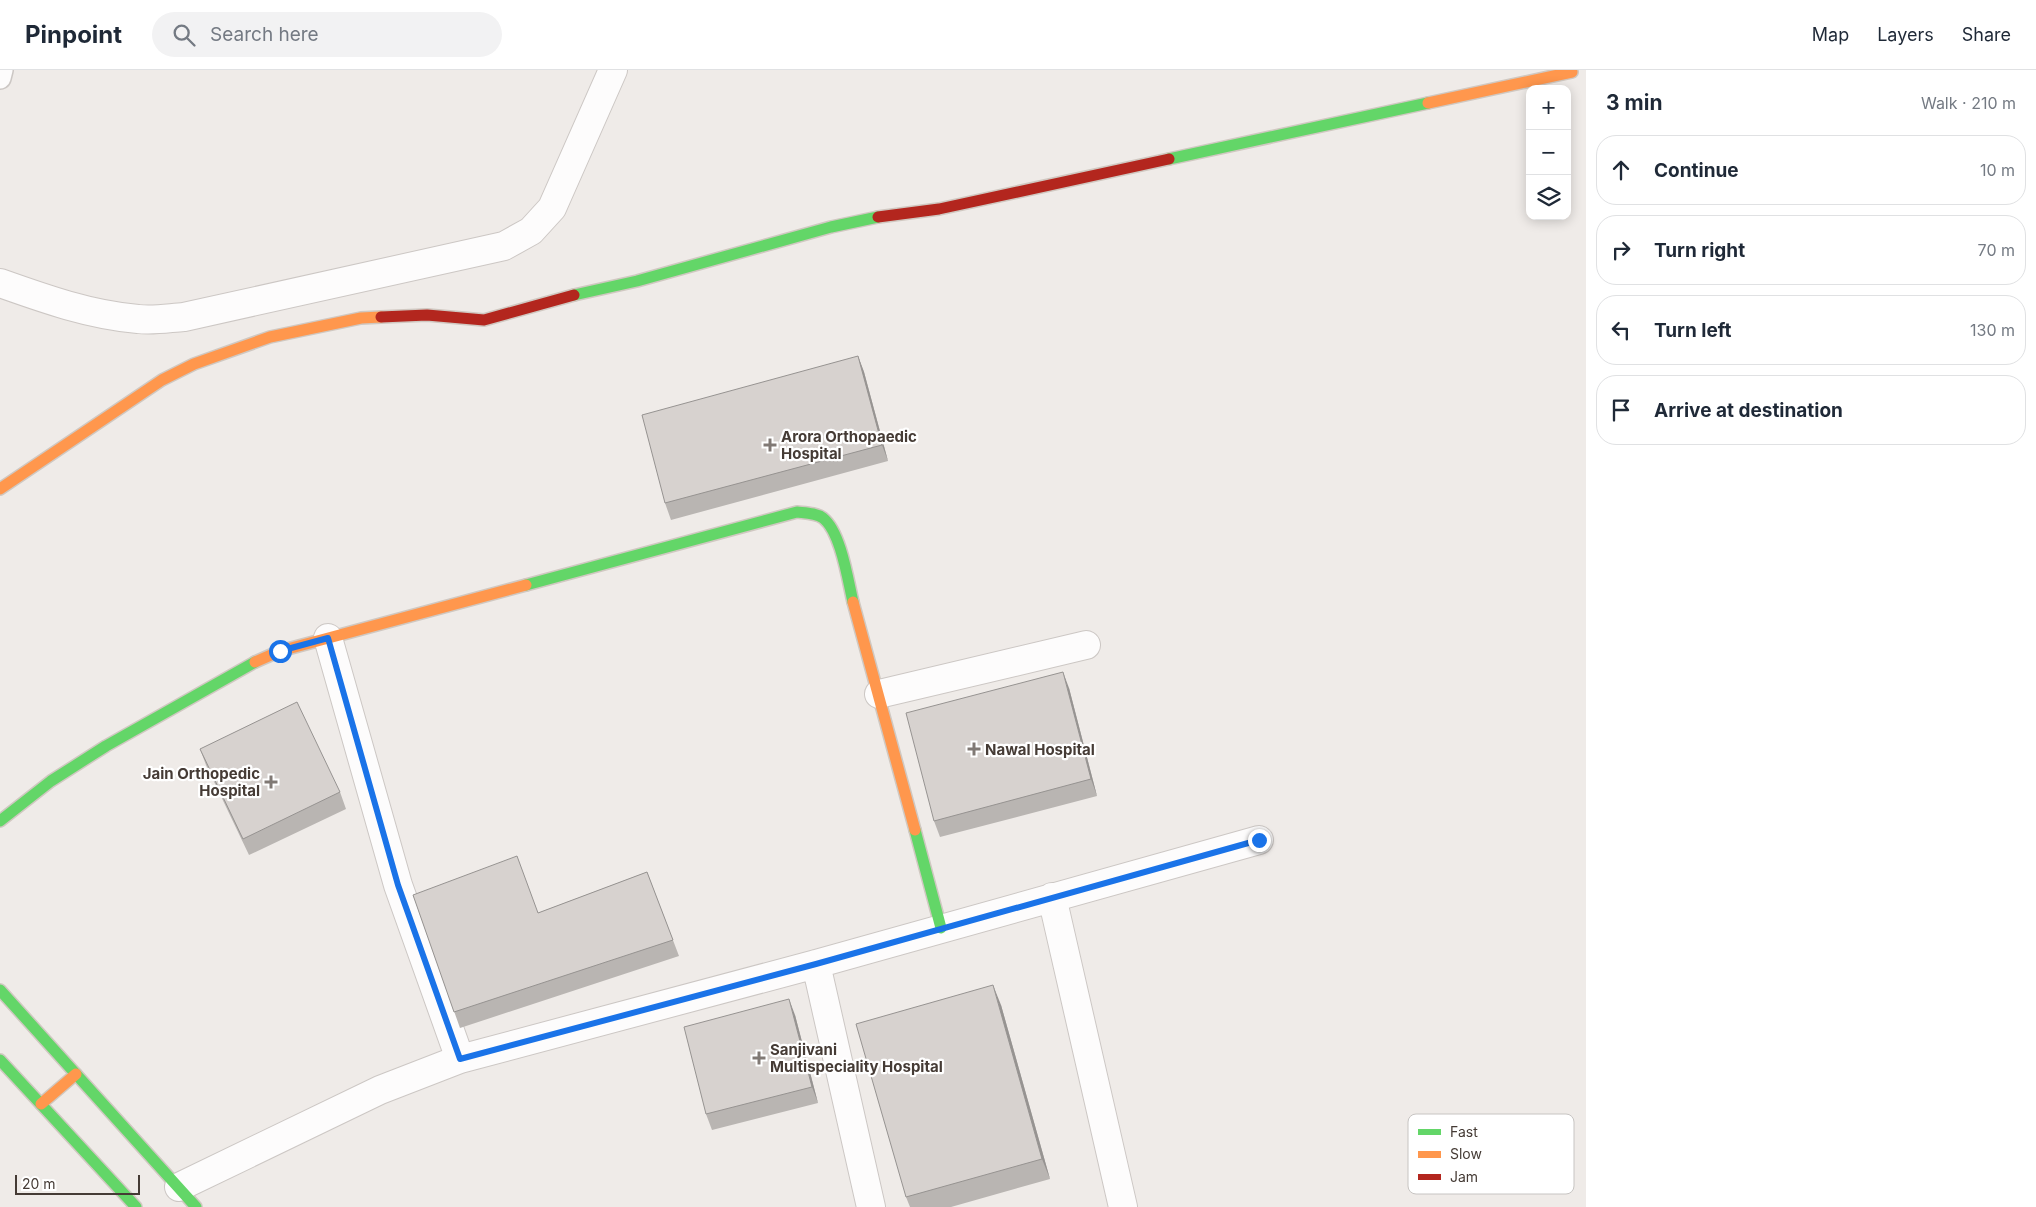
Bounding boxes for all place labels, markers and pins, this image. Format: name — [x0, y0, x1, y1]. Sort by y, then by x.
place label: Arora Orthopaedic Hospital — [781, 427, 917, 463]
marker: Arora Orthopaedic Hospital — [763, 438, 777, 452]
place label: Nawal Hospital — [985, 740, 1095, 759]
marker: Nawal Hospital — [967, 742, 981, 756]
place label: Jain Orthopedic Hospital — [143, 764, 260, 800]
marker: Jain Orthopedic Hospital — [264, 775, 278, 789]
place label: Sanjivani Multispeciality Hospital — [770, 1040, 943, 1076]
marker: Sanjivani Multispeciality Hospital — [752, 1051, 766, 1065]

